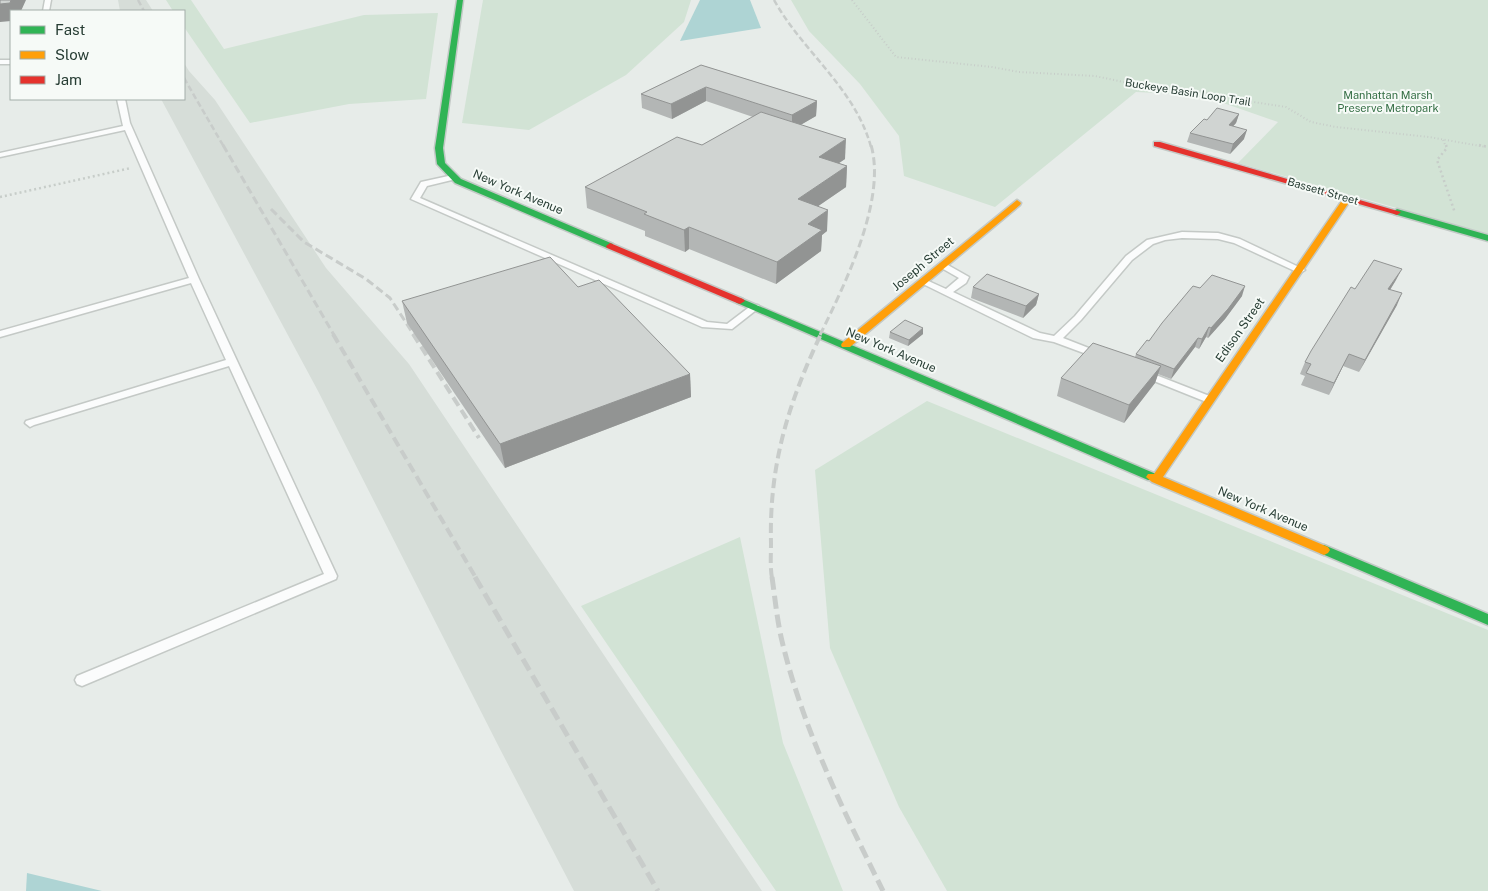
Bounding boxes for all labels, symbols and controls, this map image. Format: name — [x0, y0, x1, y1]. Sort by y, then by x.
legend — [10, 10, 185, 100]
text: Fast — [55, 21, 85, 38]
text: Slow — [55, 46, 90, 63]
text: Jam — [55, 71, 82, 88]
street label: Buckeye Basin Loop Trail — [1124, 76, 1252, 108]
park label: Manhattan Marsh Preserve Metropark — [1337, 89, 1439, 114]
street label: New York Avenue — [471, 167, 565, 217]
street label: Bassett Street — [1286, 175, 1360, 207]
street label: Joseph Street — [889, 234, 957, 294]
street label: Edison Street — [1213, 295, 1268, 365]
street label: New York Avenue — [844, 325, 938, 375]
street label: New York Avenue — [1216, 484, 1310, 534]

